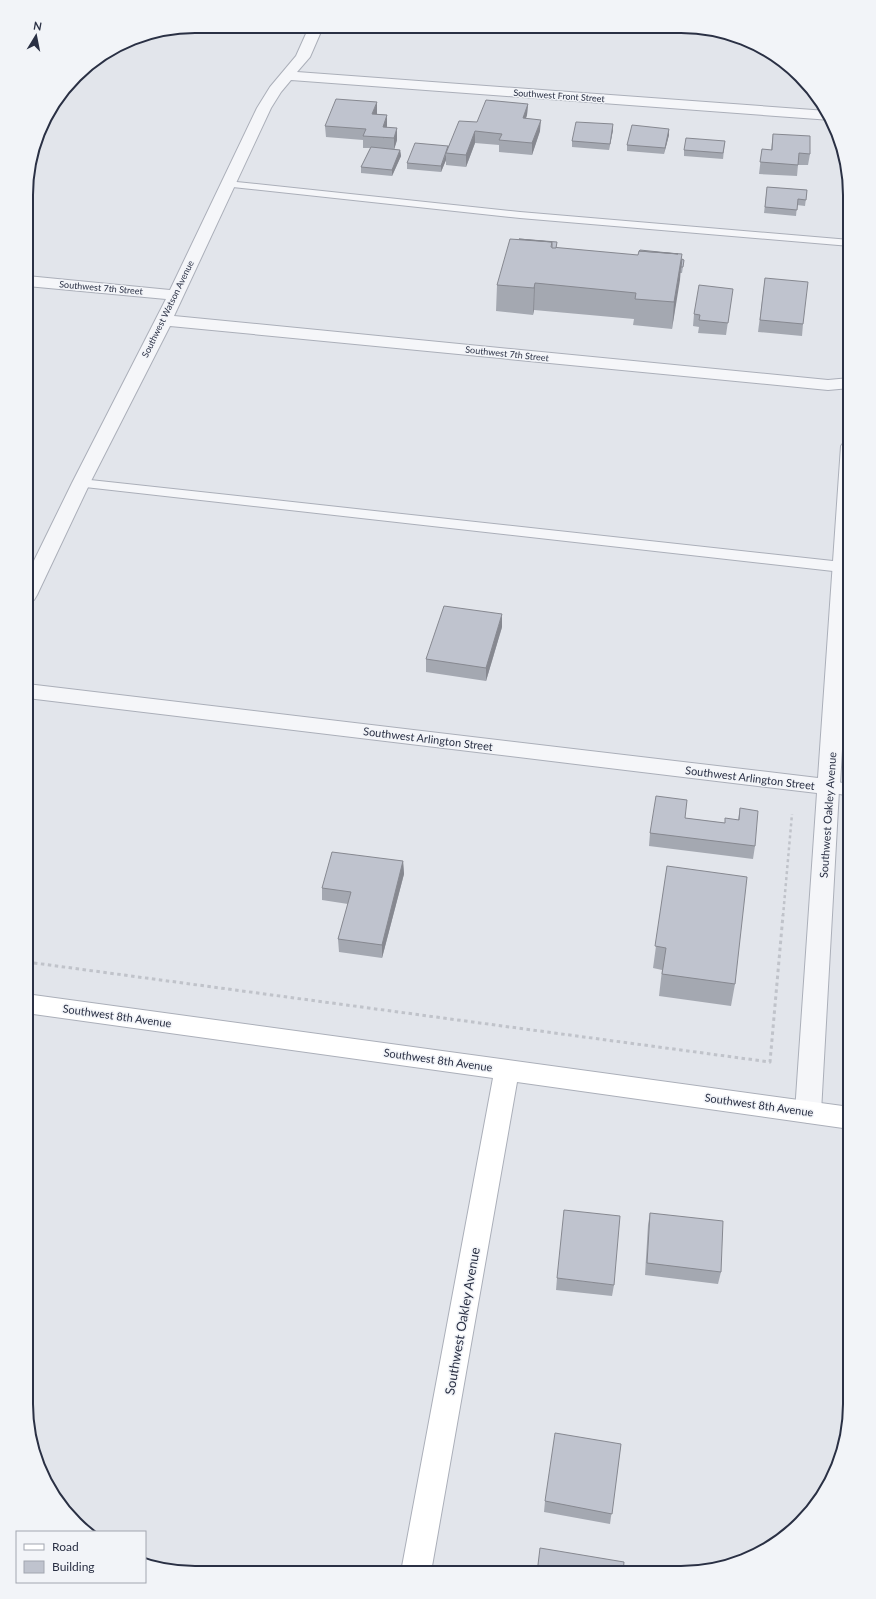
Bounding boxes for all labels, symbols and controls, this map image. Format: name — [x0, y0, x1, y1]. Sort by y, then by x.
north arrow — [16, 16, 56, 56]
text: N — [33, 19, 43, 33]
street label: Southwest Front Street — [513, 87, 606, 104]
street label: Southwest Watson Avenue — [139, 258, 196, 359]
street label: Southwest 7th Street — [59, 278, 144, 297]
street label: Southwest 7th Street — [465, 344, 550, 363]
street label: Southwest Arlington Street — [363, 724, 494, 753]
street label: Southwest Oakley Avenue — [817, 751, 838, 879]
street label: Southwest Arlington Street — [685, 763, 816, 792]
street label: Southwest 8th Avenue — [62, 1001, 172, 1030]
street label: Southwest 8th Avenue — [383, 1045, 493, 1074]
street label: Southwest 8th Avenue — [704, 1090, 814, 1119]
street label: Southwest Oakley Avenue — [441, 1246, 483, 1396]
legend — [16, 1531, 146, 1583]
text: Road — [52, 1539, 79, 1554]
text: Building — [52, 1559, 95, 1574]

